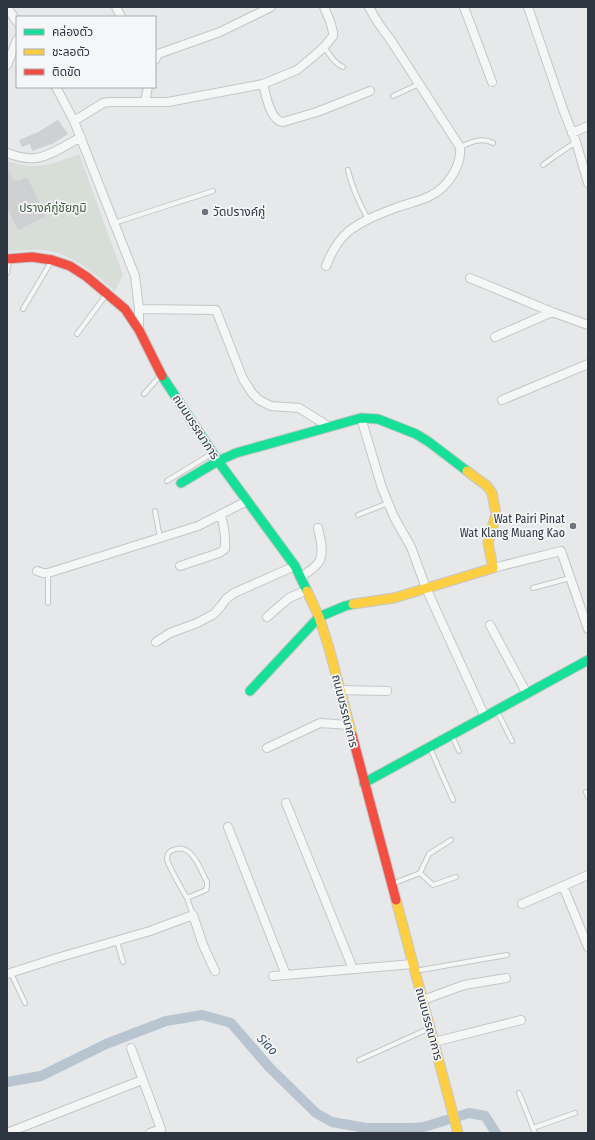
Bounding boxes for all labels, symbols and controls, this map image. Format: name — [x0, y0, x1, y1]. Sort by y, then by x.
legend — [16, 16, 156, 88]
text: คล่องตัว — [52, 25, 93, 39]
text: ชะลอตัว — [52, 45, 90, 59]
text: ติดขัด — [52, 65, 81, 79]
park label: ปรางค์กู่ชัยภูมิ — [19, 201, 87, 215]
place label: วัดปรางค์กู่ — [213, 205, 265, 219]
marker: วัดปรางค์กู่ — [200, 207, 210, 217]
street label: ถนนบรรณาการ — [170, 392, 222, 462]
place label: Wat Pairi Pinat Wat Klang Muang Kao — [460, 512, 565, 540]
marker: Wat Pairi Pinat Wat Klang Muang Kao — [568, 521, 578, 531]
street label: ถนนบรรณาการ — [329, 673, 361, 749]
street label: ถนนบรรณาการ — [413, 986, 445, 1062]
water label: Siao — [253, 1030, 281, 1058]

